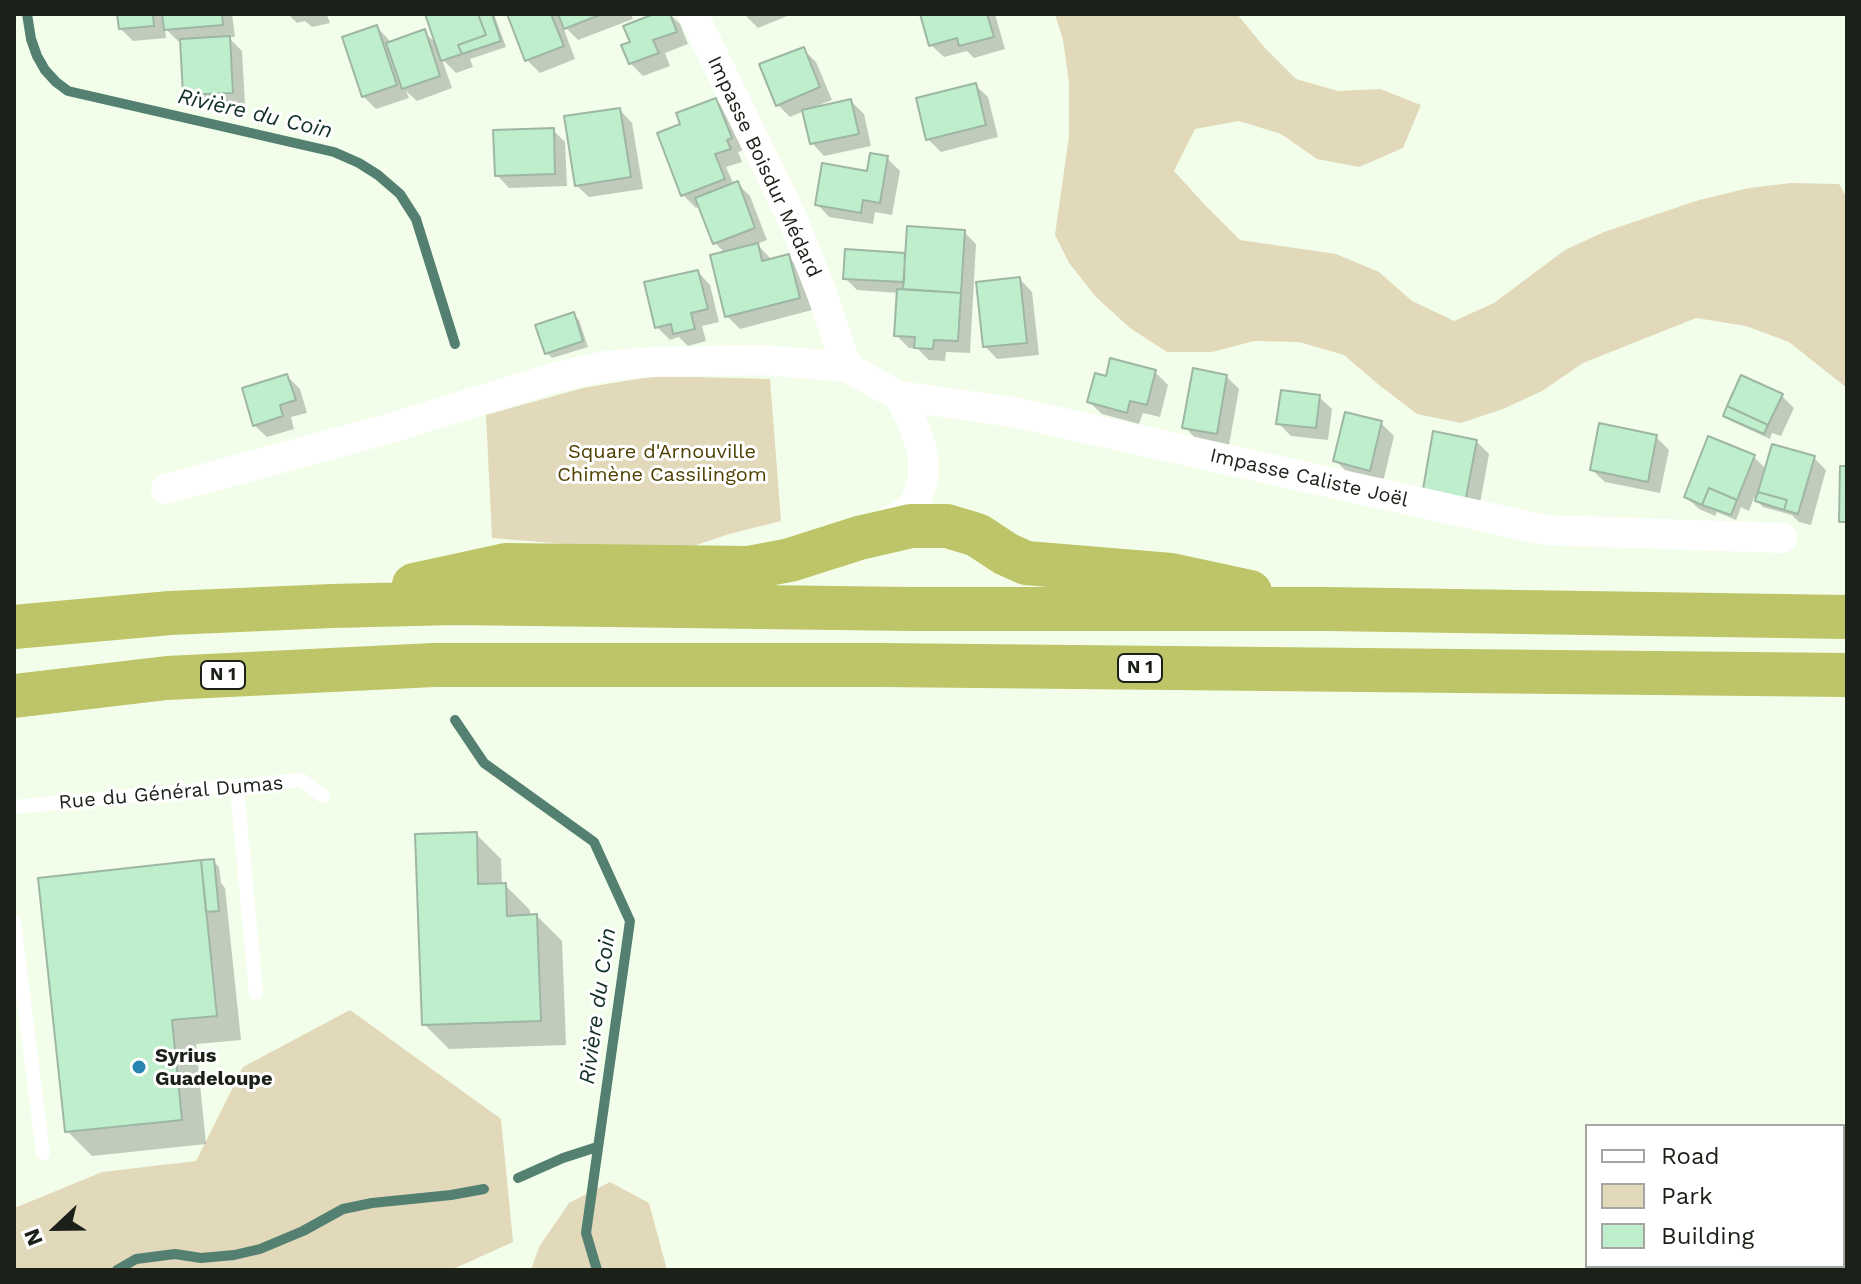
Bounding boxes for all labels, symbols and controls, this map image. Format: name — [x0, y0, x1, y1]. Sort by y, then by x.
street label: Impasse Boisdur Médard — [702, 52, 826, 282]
water label: Rivière du Coin — [175, 83, 335, 145]
park label: Square d'Arnouville Chimène Cassilingom — [557, 440, 767, 487]
street label: Impasse Caliste Joël — [1208, 444, 1410, 512]
road number: N 1 — [1118, 654, 1162, 682]
road number: N 1 — [201, 661, 245, 689]
street label: Rue du Général Dumas — [58, 771, 284, 815]
water label: Rivière du Coin — [574, 926, 622, 1086]
place label: Syrius Guadeloupe — [155, 1044, 272, 1091]
marker: Syrius Guadeloupe — [130, 1058, 148, 1076]
legend — [1585, 1124, 1845, 1268]
text: Road — [1661, 1142, 1720, 1170]
text: Park — [1661, 1182, 1713, 1210]
north arrow — [16, 1188, 96, 1268]
text: Building — [1661, 1222, 1754, 1250]
text: N — [19, 1225, 48, 1249]

